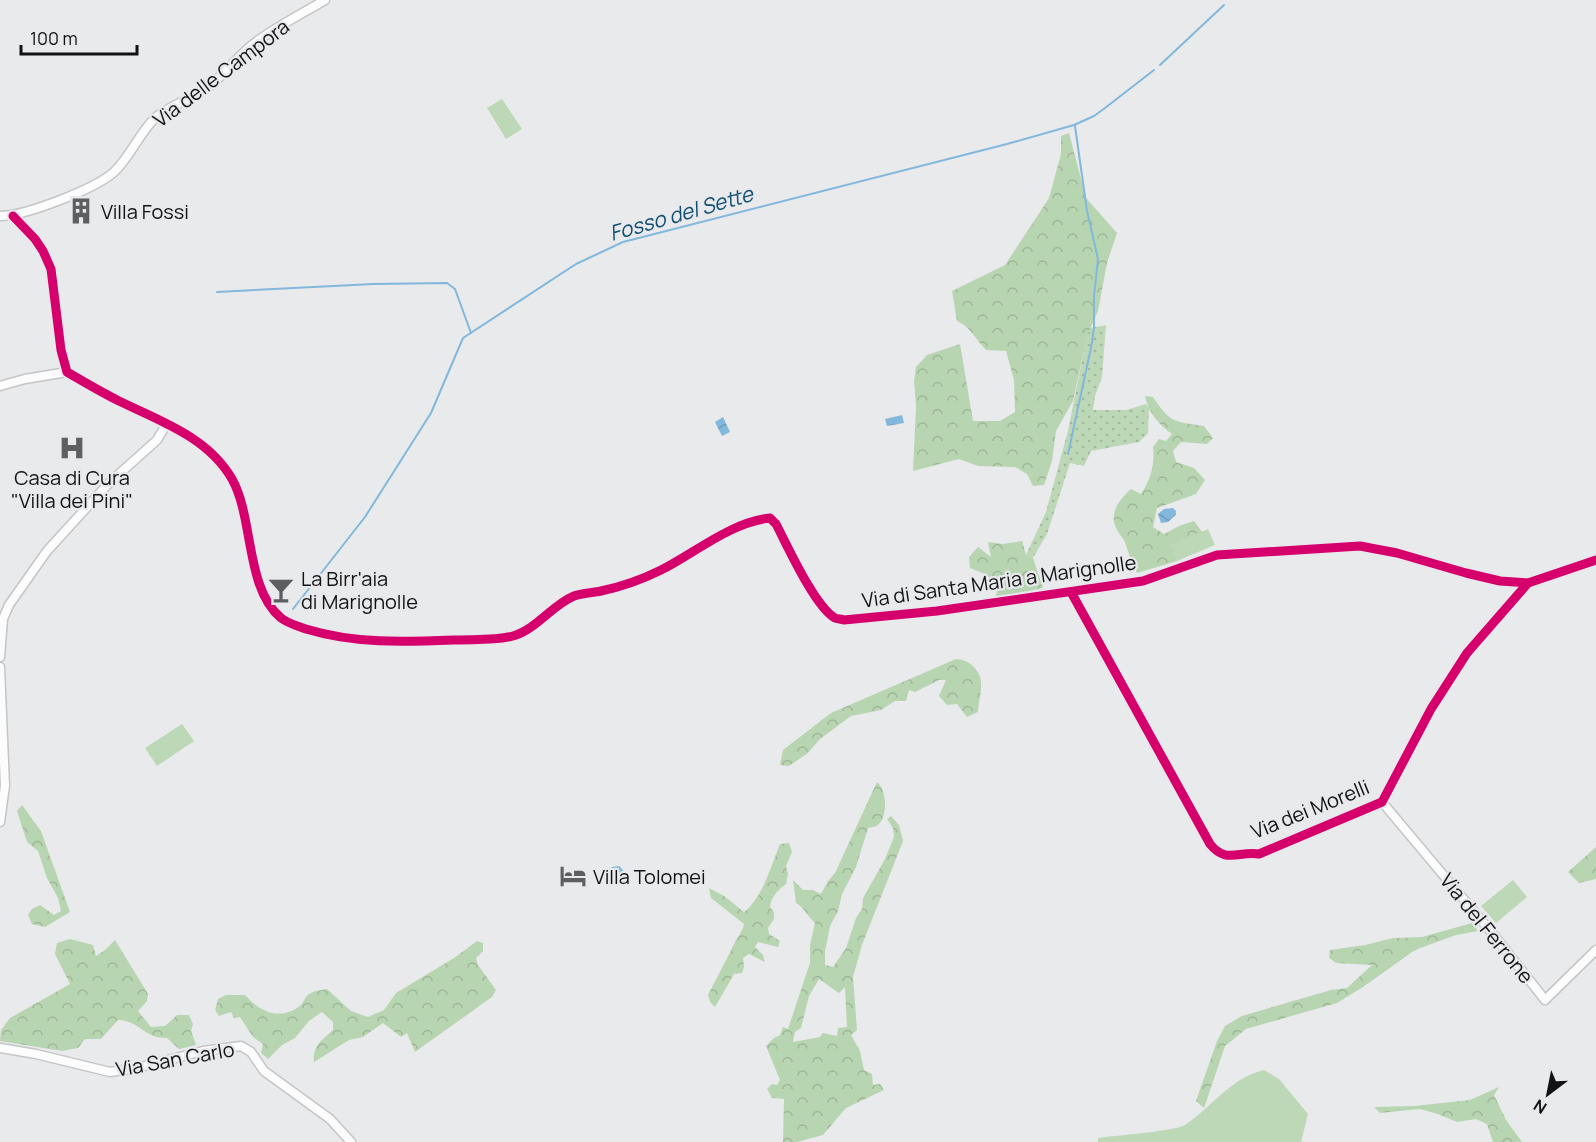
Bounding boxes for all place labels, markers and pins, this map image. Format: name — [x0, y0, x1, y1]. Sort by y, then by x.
building icon: Villa Fossi — [66, 196, 96, 226]
place label: Villa Fossi — [101, 198, 189, 225]
hospital icon: Casa di Cura "Villa dei Pini" — [57, 433, 87, 463]
place label: Casa di Cura "Villa dei Pini" — [11, 464, 133, 514]
place label: La Birr'aia di Marignolle — [301, 565, 418, 615]
bar icon: La Birr'aia di Marignolle — [266, 575, 296, 605]
hotel icon: Villa Tolomei — [558, 861, 588, 891]
place label: Villa Tolomei — [593, 863, 706, 890]

